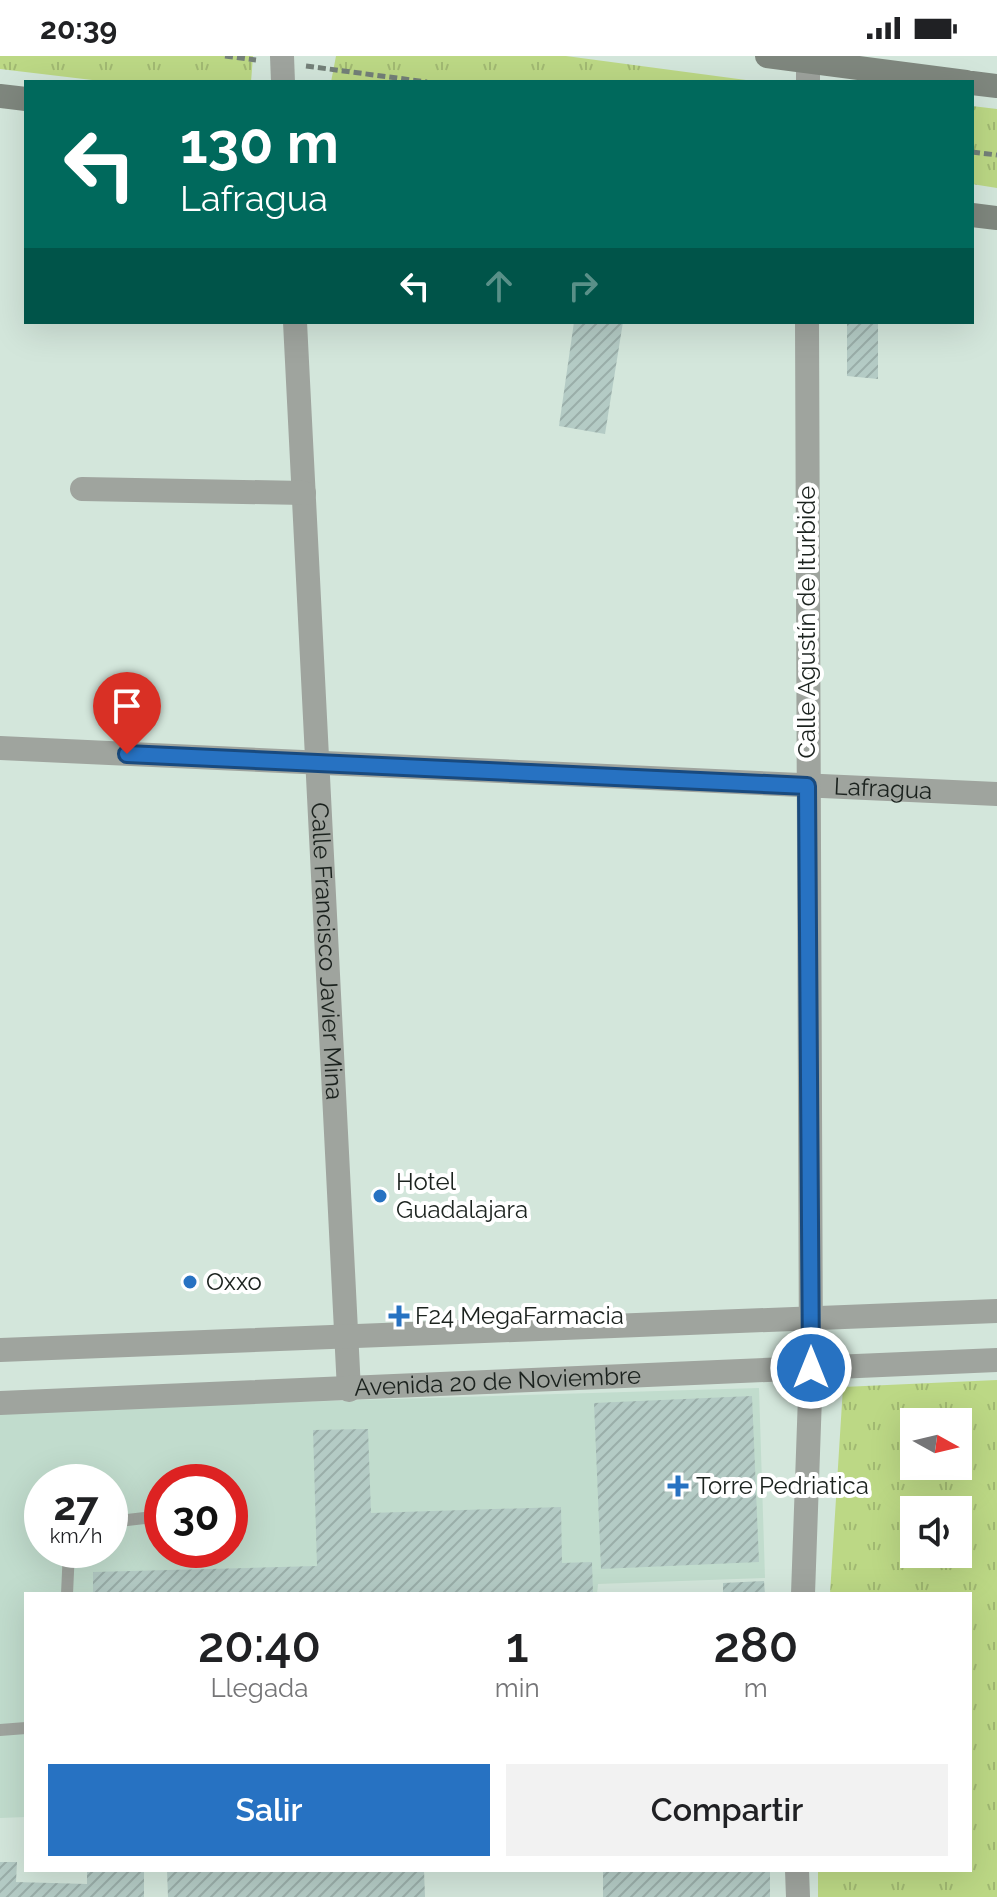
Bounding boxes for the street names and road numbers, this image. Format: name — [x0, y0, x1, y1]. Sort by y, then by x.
street label: Calle Agustín de Iturbide — [792, 486, 821, 758]
street label: Lafragua — [833, 771, 933, 805]
street label: Calle Francisco Javier Mina — [305, 802, 349, 1101]
street label: Avenida 20 de Noviembre — [353, 1360, 642, 1402]

